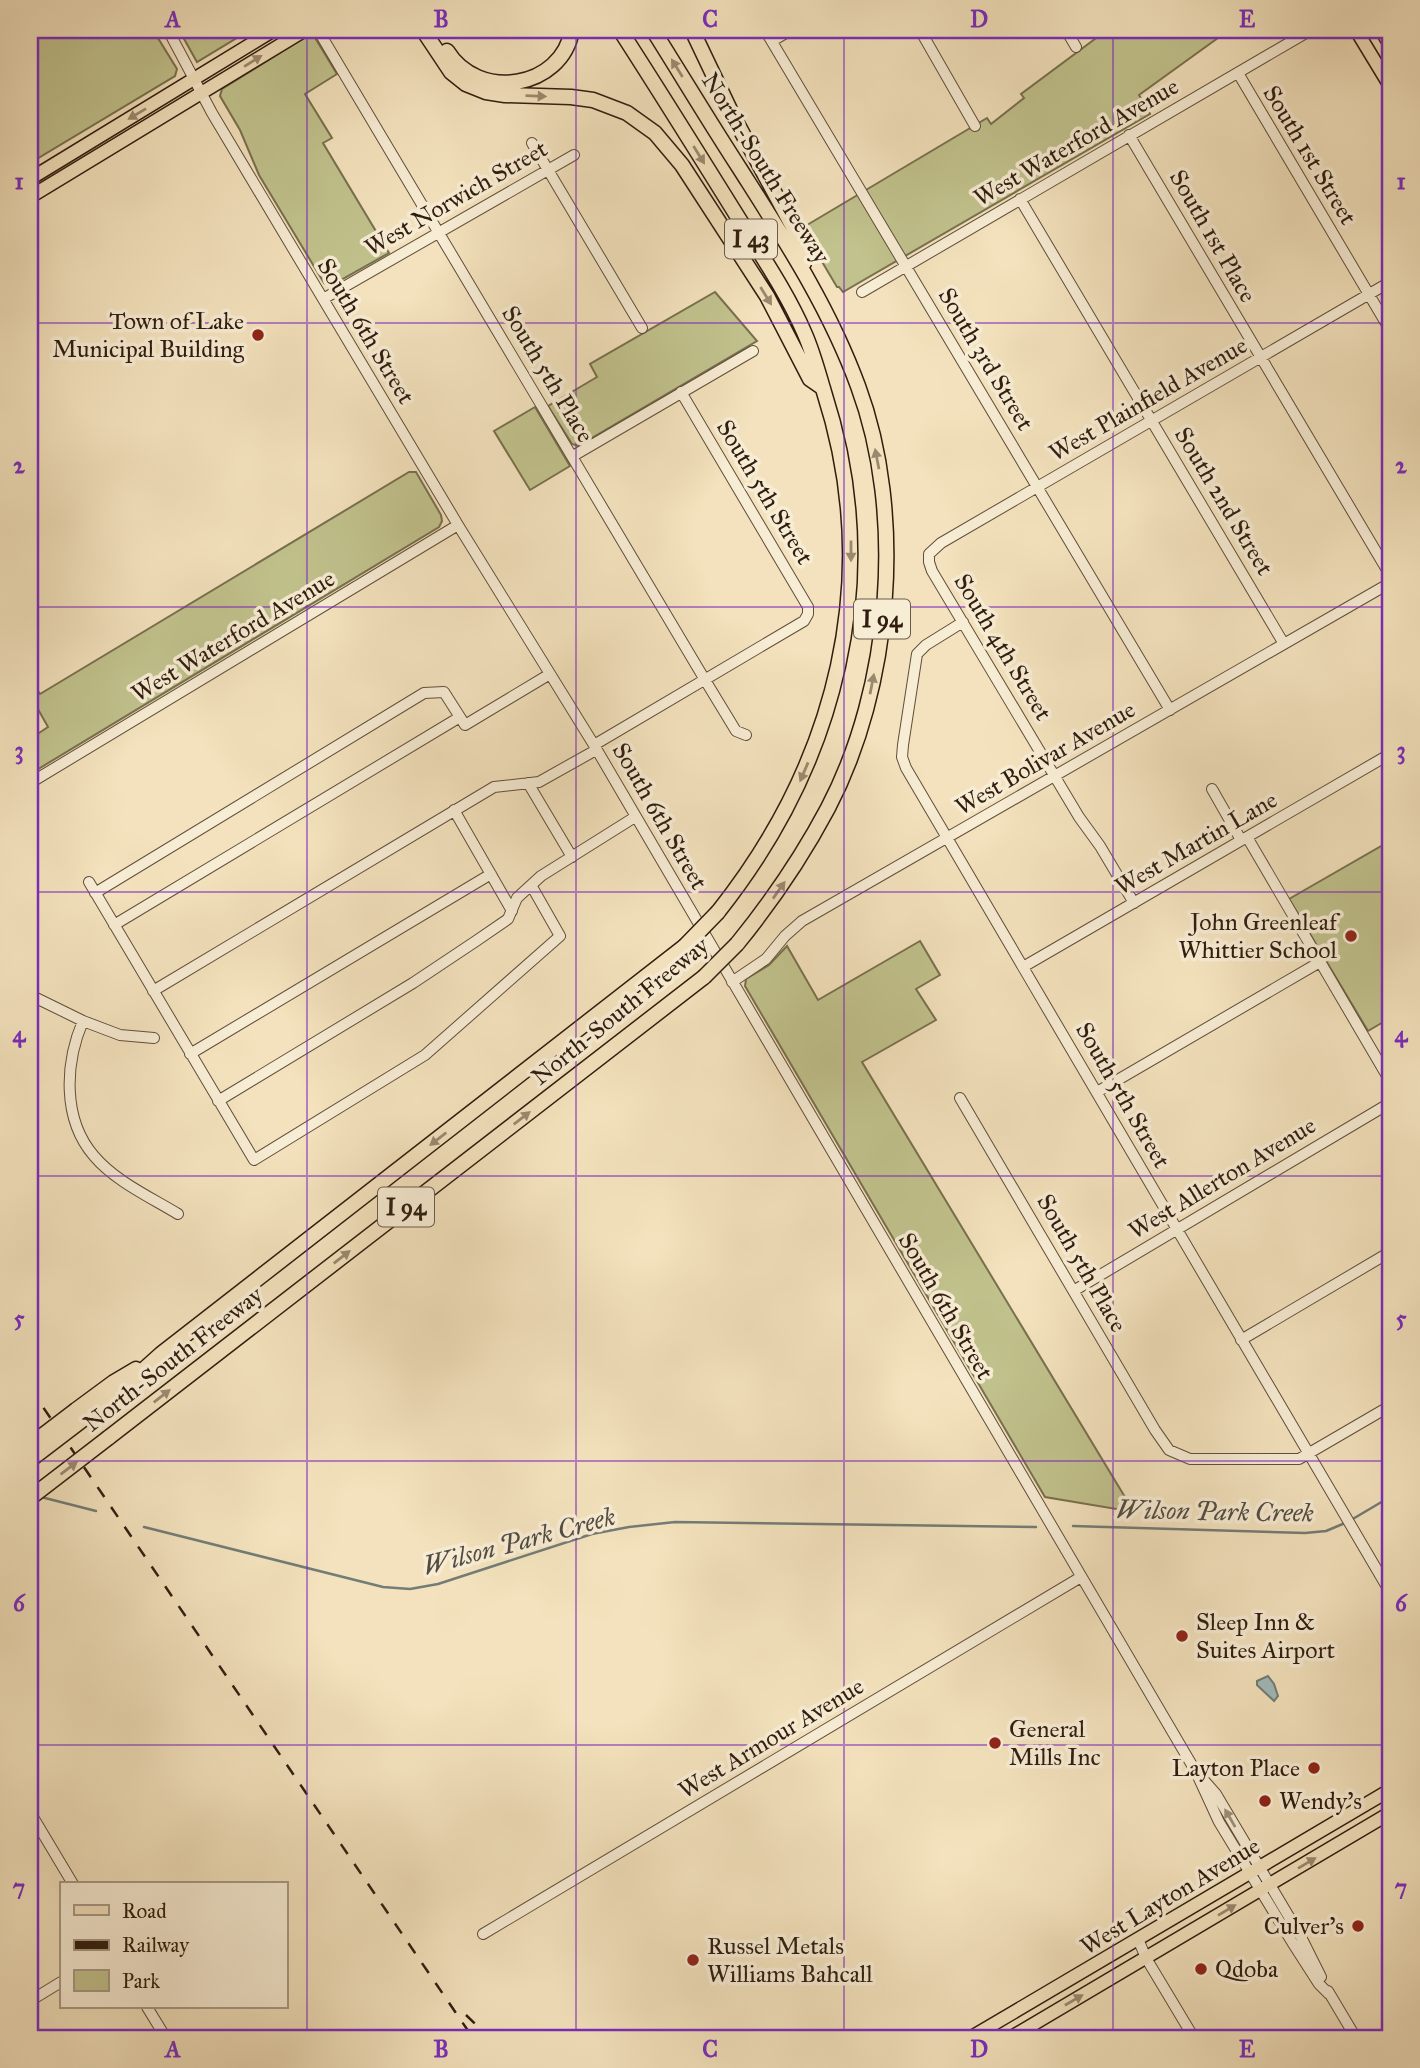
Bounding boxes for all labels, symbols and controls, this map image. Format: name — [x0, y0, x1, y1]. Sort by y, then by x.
text: A — [163, 5, 181, 33]
text: B — [433, 5, 449, 33]
text: C — [702, 5, 718, 33]
text: D — [970, 5, 988, 33]
text: E — [1239, 5, 1256, 33]
one-way arrow — [244, 55, 263, 68]
one-way arrow — [670, 59, 683, 78]
street label: North-South Freeway — [695, 67, 837, 270]
street label: West Waterford Avenue — [968, 71, 1184, 213]
street label: South 1st Street — [1257, 80, 1364, 231]
one-way arrow — [525, 90, 547, 101]
one-way arrow — [128, 108, 147, 121]
street label: West Norwich Street — [359, 133, 553, 262]
one-way arrow — [693, 145, 706, 165]
street label: South 1st Place — [1163, 164, 1263, 308]
text: 1 — [14, 167, 24, 195]
text: 1 — [1396, 167, 1406, 195]
road number: I 43 — [725, 220, 777, 258]
street label: South 6th Street — [311, 253, 422, 410]
street label: South 3rd Street — [932, 282, 1041, 436]
one-way arrow — [760, 286, 773, 305]
street label: South 5th Place — [495, 300, 601, 448]
place label: Town of Lake Municipal Building — [52, 306, 245, 364]
marker: Town of Lake Municipal Building — [250, 327, 266, 343]
street label: West Plainfield Avenue — [1044, 330, 1252, 468]
street label: South 5th Street — [710, 414, 820, 570]
street label: South 2nd Street — [1168, 421, 1280, 581]
one-way arrow — [871, 448, 882, 470]
text: 2 — [13, 451, 25, 479]
text: 2 — [1395, 451, 1407, 479]
one-way arrow — [845, 540, 857, 562]
street label: West Waterford Avenue — [126, 563, 340, 709]
street label: South 4th Street — [947, 568, 1059, 726]
road number: I 94 — [854, 600, 910, 638]
one-way arrow — [867, 673, 878, 695]
street label: West Bolivar Avenue — [950, 694, 1140, 822]
text: 3 — [14, 736, 24, 765]
text: 3 — [1396, 736, 1406, 765]
street label: South 6th Street — [606, 737, 714, 895]
one-way arrow — [798, 761, 809, 782]
street label: West Martin Lane — [1110, 784, 1282, 902]
one-way arrow — [772, 881, 786, 899]
place label: John Greenleaf Whittier School — [1178, 907, 1341, 965]
marker: John Greenleaf Whittier School — [1343, 928, 1359, 944]
street label: North-South Freeway — [525, 930, 715, 1092]
street label: South 5th Street — [1069, 1017, 1177, 1174]
text: 4 — [13, 1020, 27, 1048]
text: 4 — [1395, 1020, 1409, 1048]
one-way arrow — [512, 1110, 530, 1125]
street label: West Allerton Avenue — [1123, 1110, 1321, 1246]
one-way arrow — [429, 1131, 447, 1146]
road number: I 94 — [378, 1188, 434, 1226]
street label: South 5th Place — [1030, 1189, 1134, 1337]
street label: South 6th Street — [892, 1227, 1000, 1385]
one-way arrow — [332, 1249, 350, 1264]
street label: North-South Freeway — [77, 1279, 269, 1438]
text: 5 — [14, 1304, 25, 1332]
text: 5 — [1396, 1304, 1407, 1332]
one-way arrow — [152, 1389, 170, 1404]
one-way arrow — [59, 1460, 77, 1475]
water label: Wilson Park Creek — [1116, 1493, 1315, 1529]
water label: Wilson Park Creek — [419, 1500, 619, 1582]
text: 6 — [13, 1589, 26, 1617]
text: 6 — [1395, 1589, 1408, 1617]
place label: Sleep Inn & Suites Airport — [1196, 1607, 1335, 1665]
marker: Sleep Inn & Suites Airport — [1174, 1628, 1190, 1644]
street label: West Armour Avenue — [673, 1671, 869, 1805]
place label: General Mills Inc — [1009, 1714, 1101, 1772]
marker: General Mills Inc — [987, 1735, 1003, 1751]
place label: Layton Place — [1172, 1753, 1300, 1783]
marker: Layton Place — [1306, 1760, 1322, 1776]
place label: Wendy's — [1279, 1786, 1362, 1816]
marker: Wendy's — [1257, 1793, 1273, 1809]
one-way arrow — [1224, 1808, 1236, 1828]
street label: West Layton Avenue — [1075, 1831, 1265, 1961]
one-way arrow — [1297, 1857, 1316, 1869]
text: 7 — [13, 1873, 25, 1901]
text: 7 — [1395, 1873, 1407, 1901]
legend — [60, 1882, 287, 2008]
text: Road — [122, 1898, 167, 1924]
one-way arrow — [1218, 1904, 1237, 1917]
place label: Culver's — [1264, 1911, 1344, 1941]
marker: Culver's — [1350, 1918, 1366, 1934]
place label: Russel Metals Williams Bahcall — [707, 1931, 873, 1989]
text: Railway — [122, 1932, 190, 1958]
marker: Russel Metals Williams Bahcall — [685, 1952, 701, 1968]
place label: Qdoba — [1215, 1954, 1279, 1984]
marker: Qdoba — [1193, 1961, 1209, 1977]
text: Park — [122, 1968, 160, 1994]
one-way arrow — [1065, 1994, 1084, 2006]
text: A — [163, 2035, 181, 2063]
text: B — [433, 2035, 449, 2063]
text: C — [702, 2035, 718, 2063]
text: D — [970, 2035, 988, 2063]
text: E — [1239, 2035, 1256, 2063]

